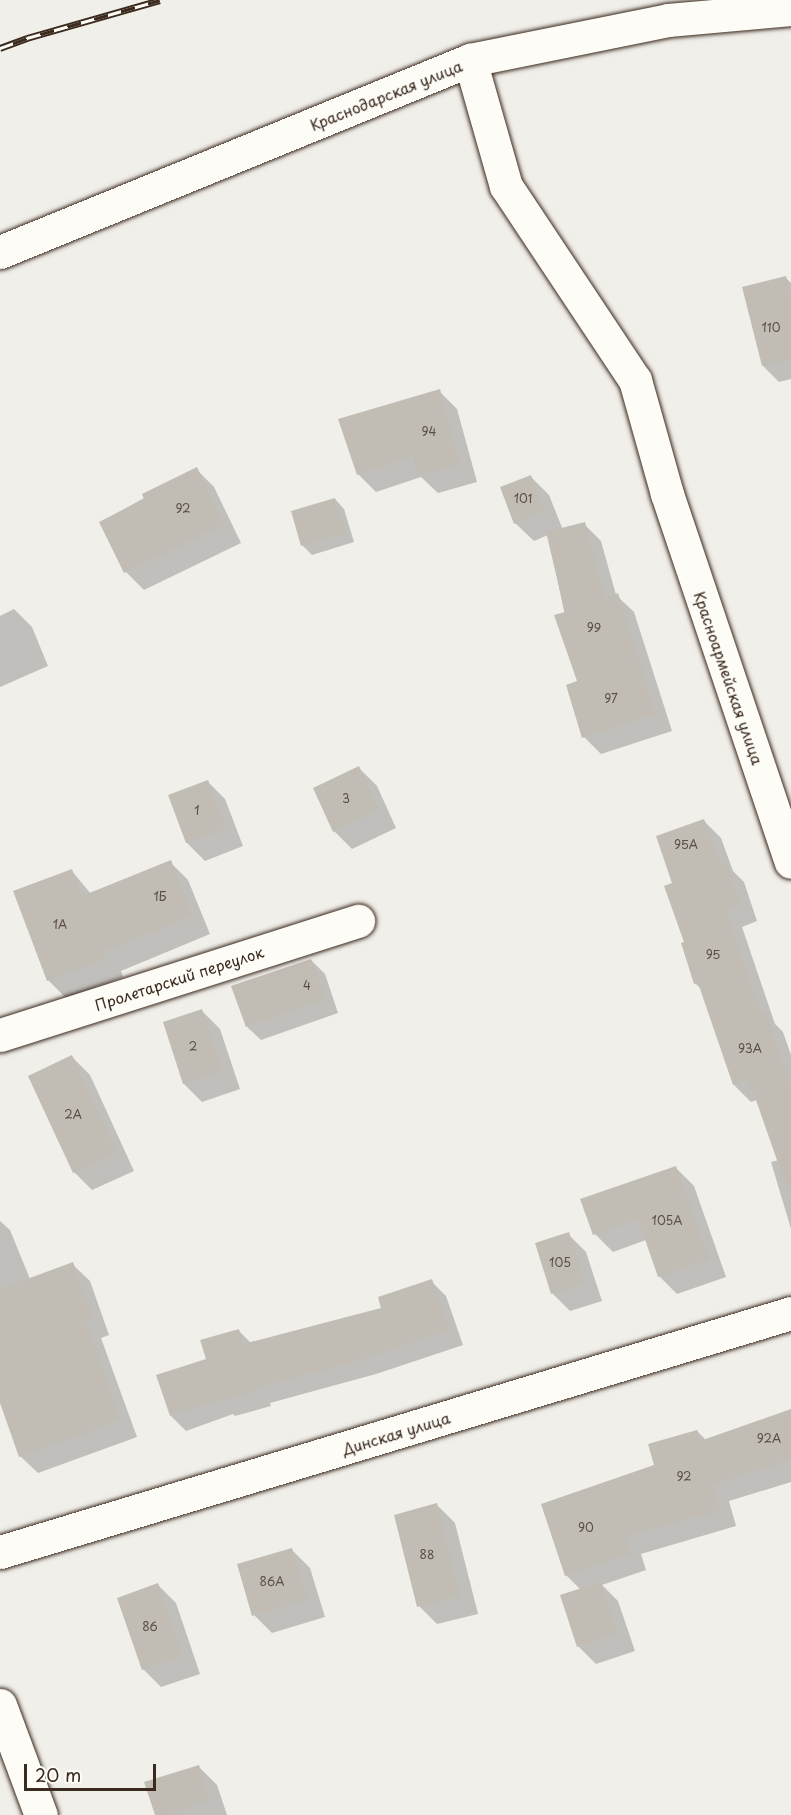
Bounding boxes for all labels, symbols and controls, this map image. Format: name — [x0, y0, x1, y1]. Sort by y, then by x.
street label: Краснодарская улица — [307, 56, 465, 134]
house number: 110 — [762, 321, 780, 335]
house number: 94 — [422, 425, 436, 439]
house number: 101 — [514, 492, 532, 506]
house number: 92 — [175, 502, 191, 516]
street label: Красноармейская улица — [691, 589, 767, 767]
house number: 99 — [587, 621, 601, 635]
house number: 97 — [604, 692, 618, 706]
house number: 3 — [342, 792, 350, 806]
house number: 1 — [194, 804, 200, 818]
house number: 95А — [674, 838, 698, 852]
house number: 1Б — [153, 890, 167, 904]
house number: 1А — [53, 918, 67, 932]
street label: Пролетарский переулок — [92, 942, 266, 1014]
house number: 95 — [706, 948, 720, 962]
house number: 4 — [303, 979, 311, 993]
house number: 2 — [189, 1040, 197, 1054]
house number: 93А — [738, 1042, 762, 1056]
house number: 2А — [64, 1108, 82, 1122]
house number: 105А — [652, 1214, 682, 1228]
house number: 105 — [549, 1256, 571, 1270]
street label: Динская улица — [340, 1408, 452, 1458]
house number: 92А — [757, 1432, 781, 1446]
house number: 92 — [676, 1470, 692, 1484]
house number: 90 — [578, 1521, 594, 1535]
house number: 88 — [420, 1548, 434, 1562]
house number: 86А — [260, 1575, 284, 1589]
house number: 86 — [142, 1620, 158, 1634]
scale bar — [27, 1752, 159, 1790]
text: 20 m — [35, 1761, 81, 1788]

